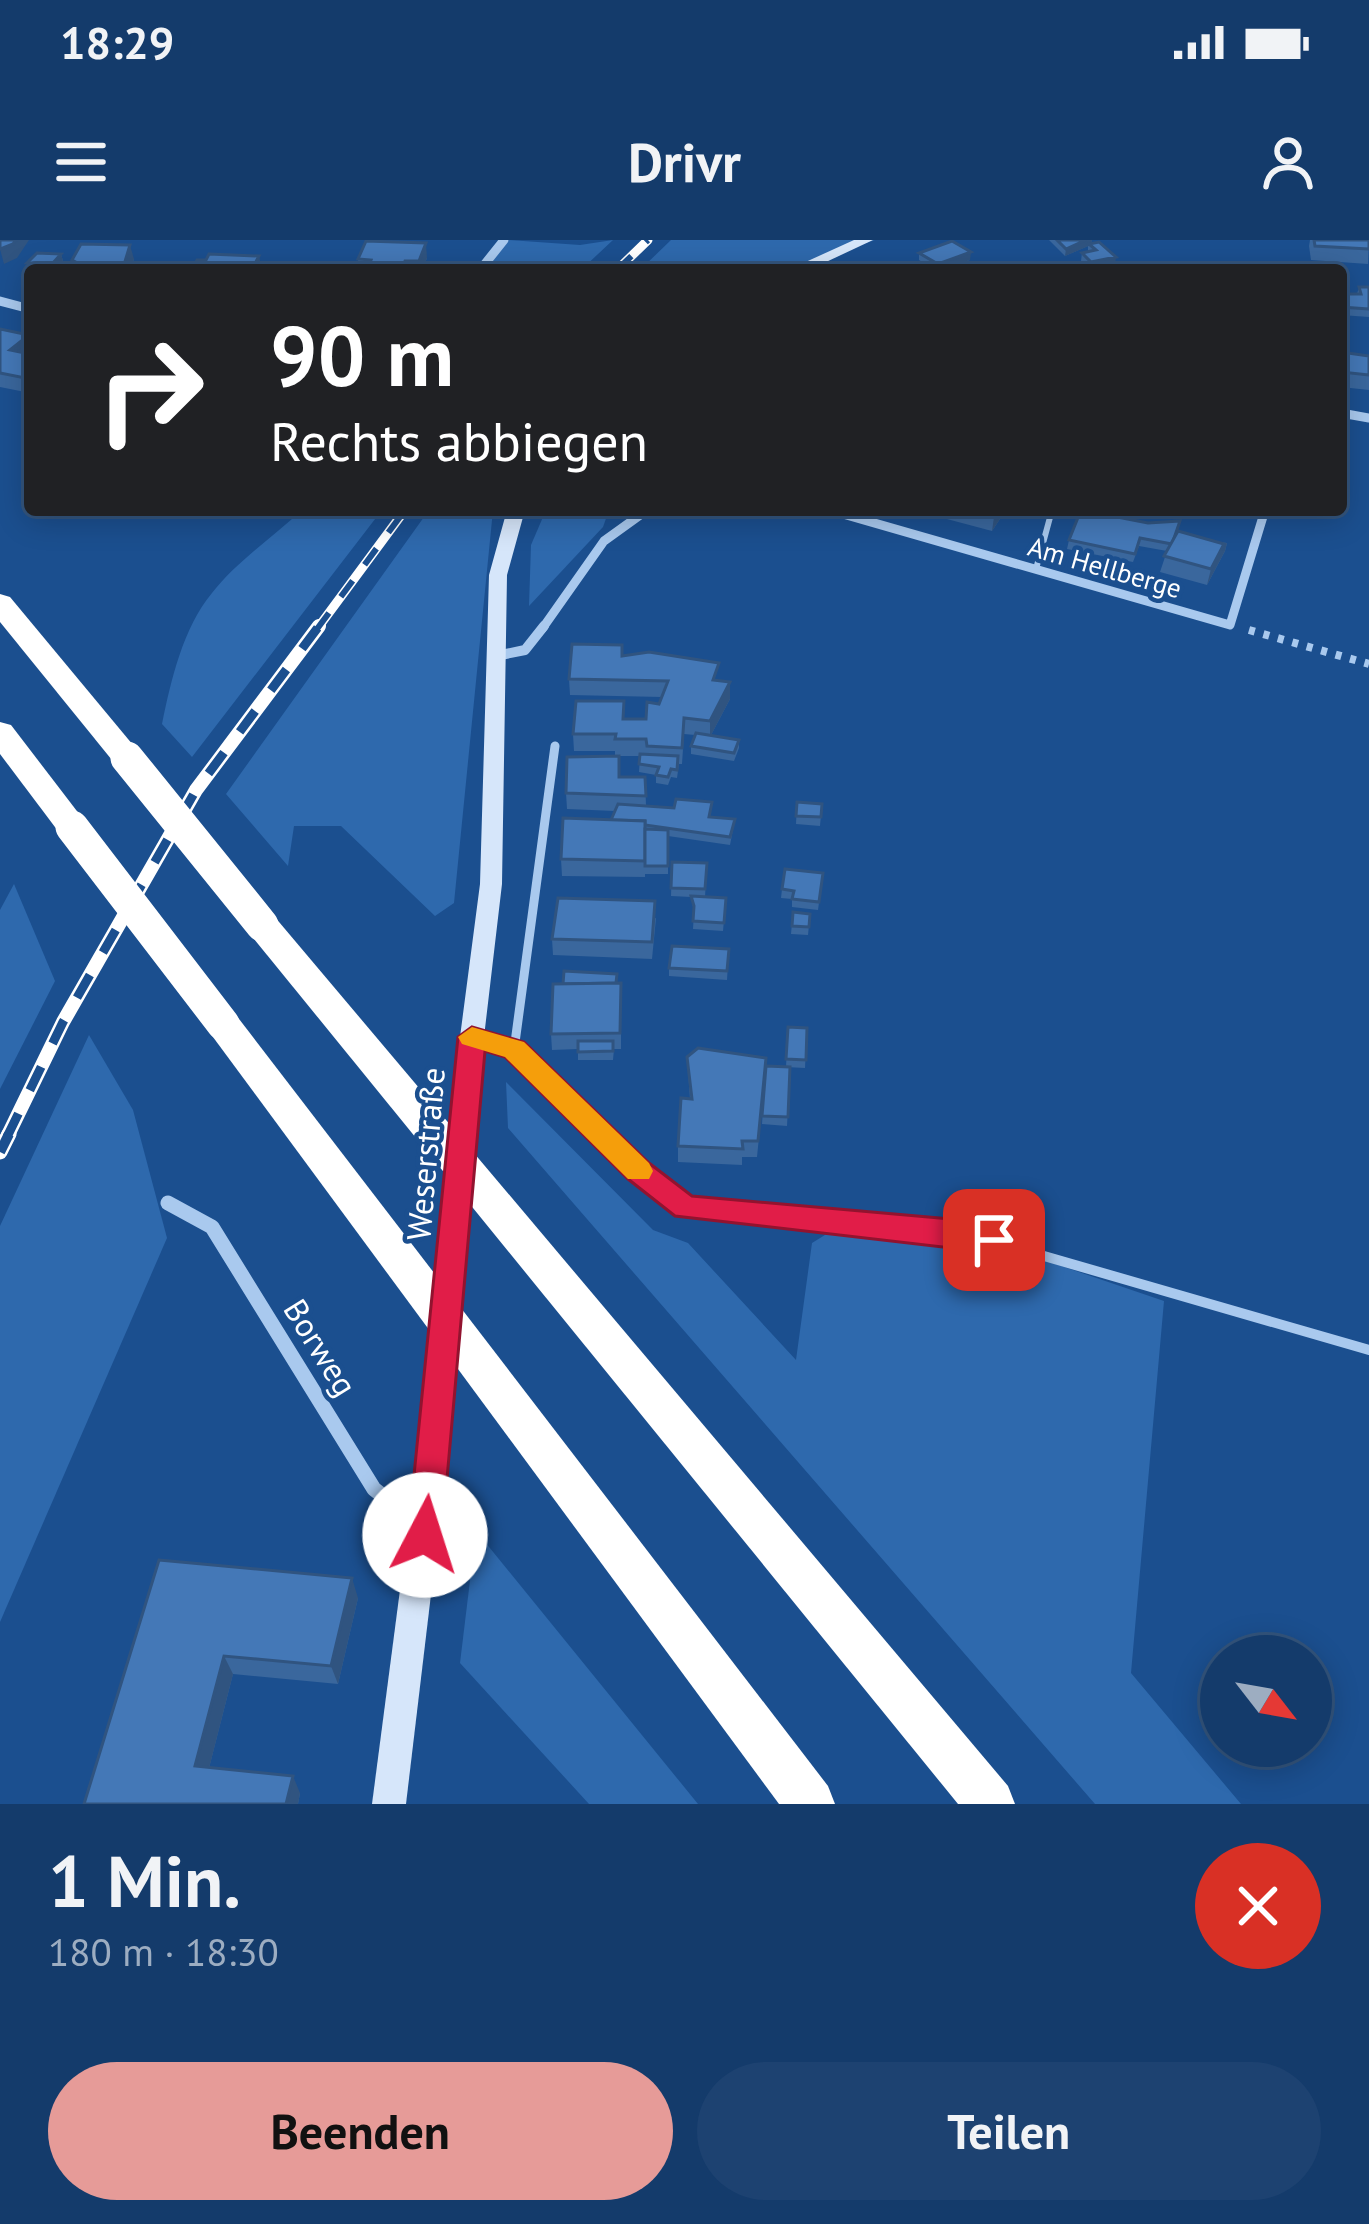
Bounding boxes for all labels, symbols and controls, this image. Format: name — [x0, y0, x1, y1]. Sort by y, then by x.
text: 18:29 — [60, 13, 174, 71]
text: Drivr — [628, 127, 741, 197]
icon: menu — [48, 129, 114, 195]
icon: person — [1255, 129, 1321, 195]
text: 90 m — [270, 300, 454, 409]
icon: right — [72, 312, 228, 468]
text: Rechts abbiegen — [270, 406, 648, 476]
street label: Am Hellberge — [1024, 529, 1186, 605]
street label: Weserstraße — [396, 1066, 454, 1242]
pin — [943, 1189, 1045, 1291]
icon: arrive — [961, 1207, 1027, 1273]
street label: Borweg — [275, 1291, 367, 1403]
position arrow — [362, 1472, 488, 1598]
north arrow — [1200, 1635, 1332, 1767]
map controls — [1200, 1635, 1332, 1767]
text: 1 Min. — [48, 1834, 241, 1927]
button: close — [1195, 1843, 1321, 1969]
text: 180 m · 18:30 — [48, 1926, 279, 1977]
button: Beenden — [48, 2062, 673, 2200]
button: Teilen — [697, 2062, 1321, 2200]

